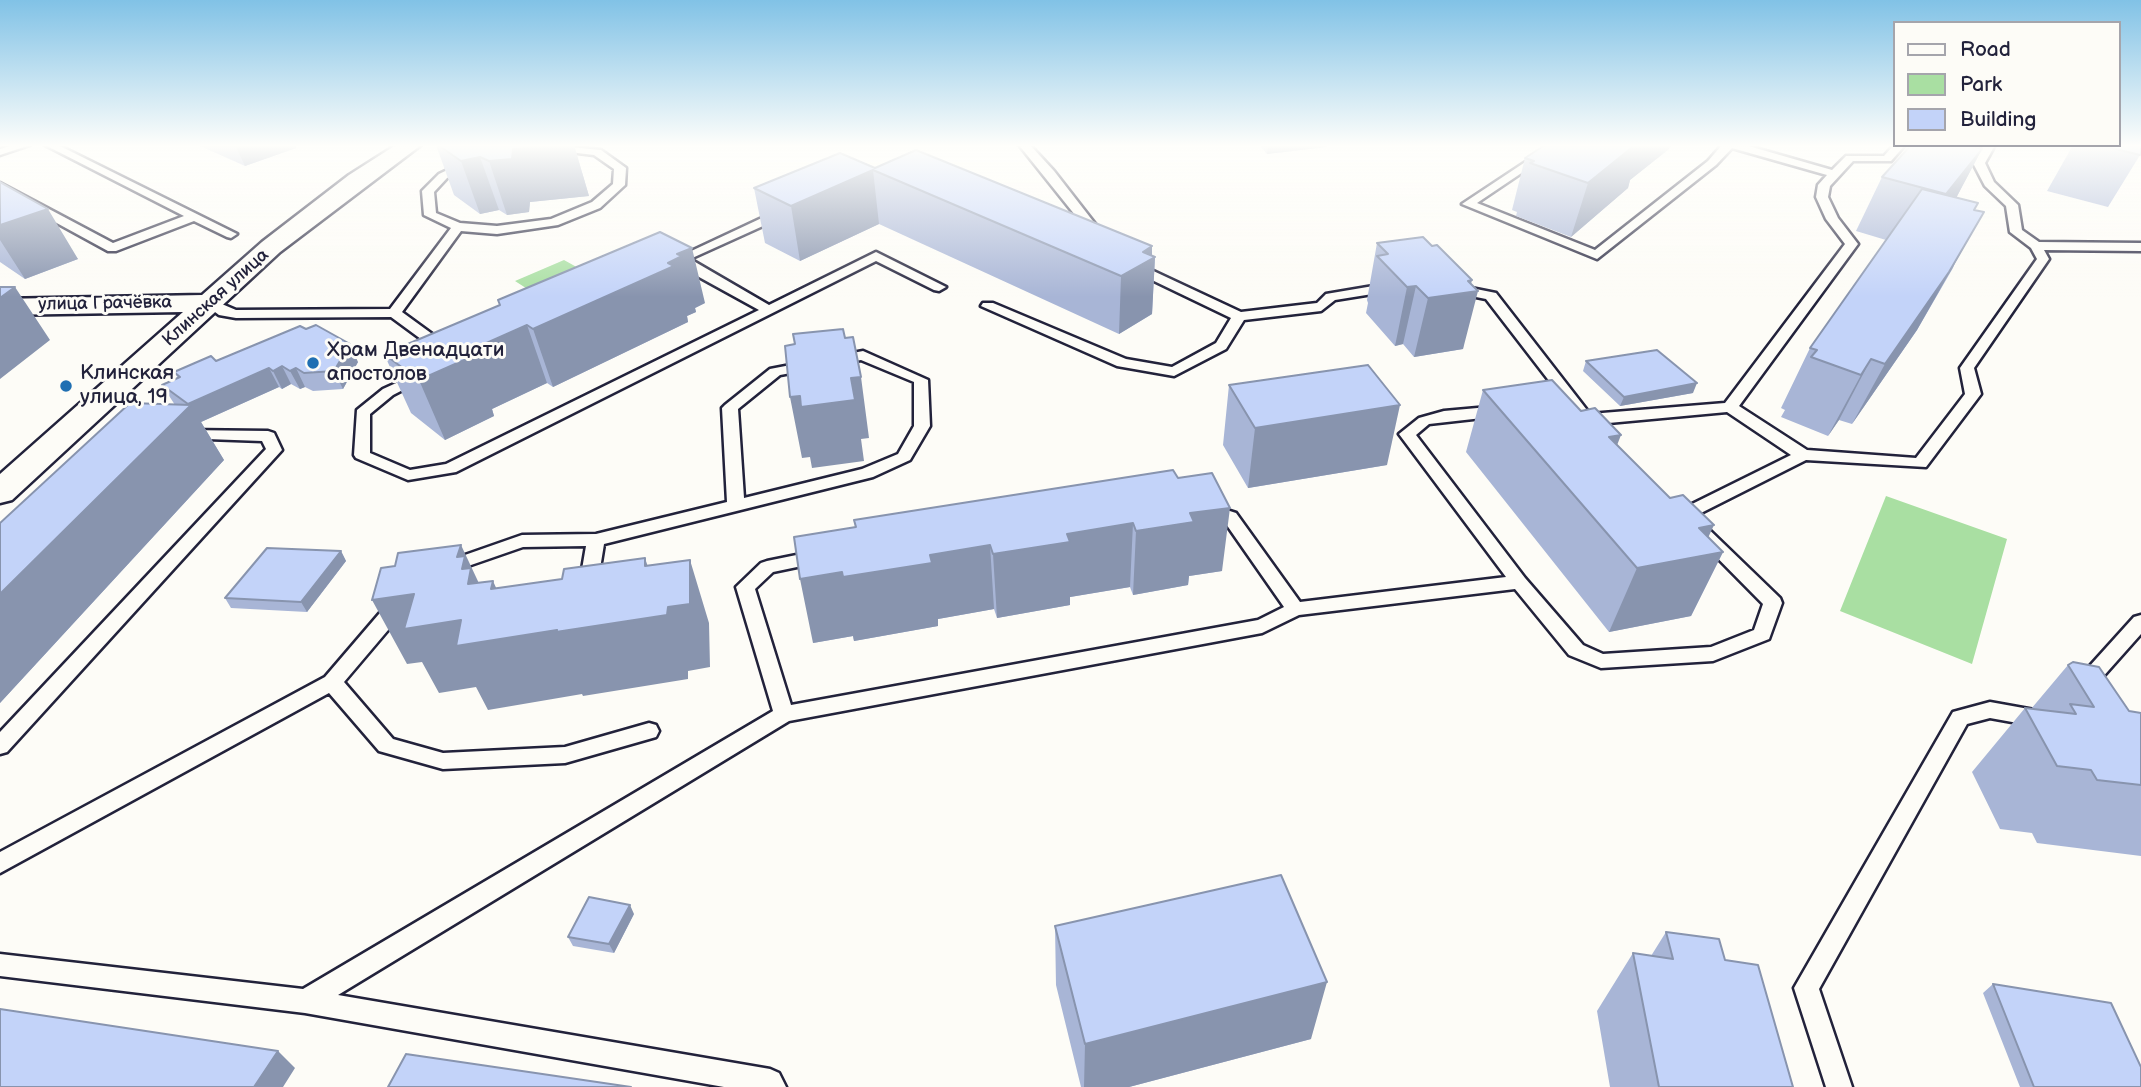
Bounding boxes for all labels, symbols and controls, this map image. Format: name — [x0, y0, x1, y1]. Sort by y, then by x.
legend — [1892, 21, 2120, 147]
text: Road — [1960, 37, 2011, 62]
text: Park — [1960, 72, 2002, 97]
text: Building — [1960, 107, 2036, 132]
street label: Клинская улица — [158, 245, 274, 351]
street label: улица Грачёвка — [38, 292, 172, 316]
place label: Храм Двенадцати апостолов — [327, 338, 504, 388]
marker: Храм Двенадцати апостолов — [305, 355, 321, 371]
place label: Клинская улица, 19 — [80, 361, 174, 411]
marker: Клинская улица, 19 — [58, 378, 74, 394]

